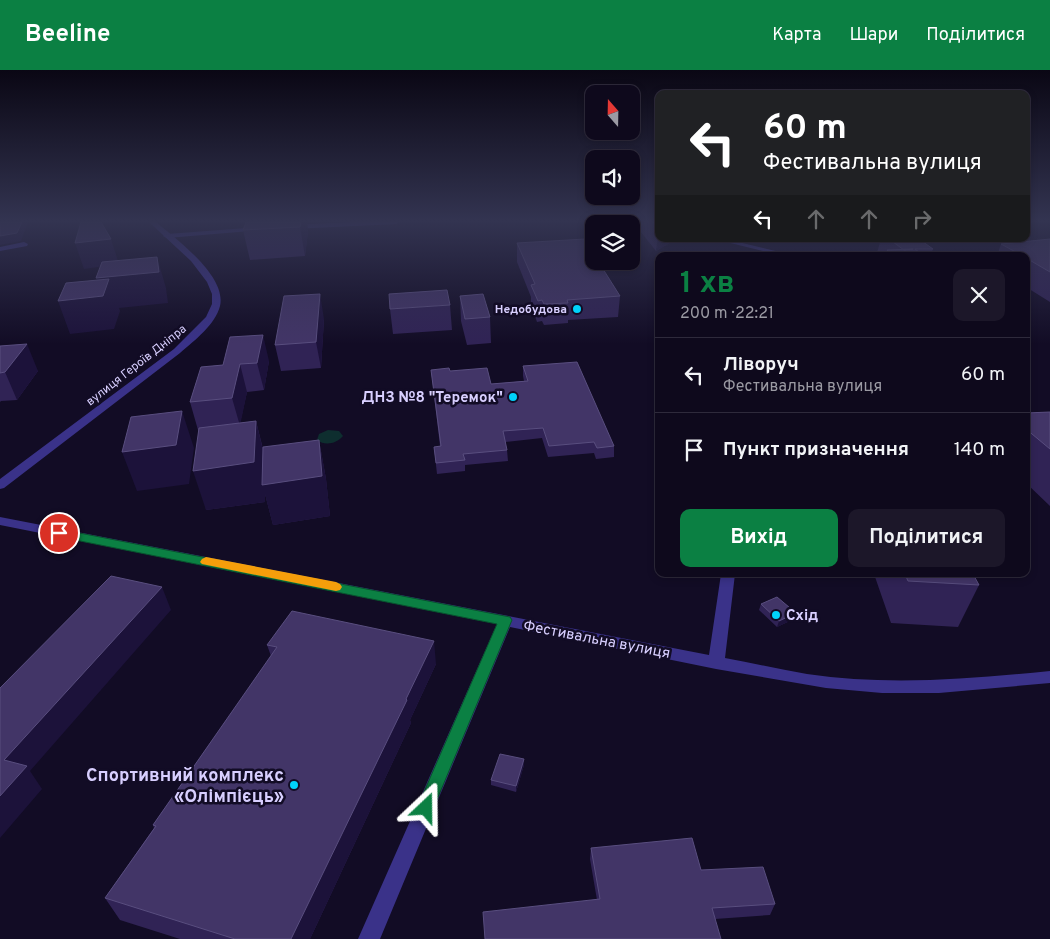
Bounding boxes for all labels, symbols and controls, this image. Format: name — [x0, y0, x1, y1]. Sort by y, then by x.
text: Beeline — [25, 20, 110, 50]
text: Карта — [772, 24, 821, 47]
text: Шари — [849, 24, 898, 47]
text: Поділитися — [926, 24, 1025, 47]
north arrow — [585, 85, 640, 140]
map controls — [585, 85, 640, 270]
text: 60 m — [763, 107, 847, 151]
icon: left — [680, 110, 745, 175]
button: sound — [585, 150, 640, 205]
text: Фестивальна вулиця — [763, 150, 982, 177]
icon: left — [749, 205, 777, 233]
icon: ahead — [802, 205, 830, 233]
icon: ahead — [855, 205, 883, 233]
icon: right — [908, 205, 936, 233]
button: layers — [585, 215, 640, 270]
text: 1 хв — [680, 266, 735, 303]
button: close — [953, 269, 1005, 321]
place label: Недобудова — [495, 302, 567, 318]
marker: Недобудова — [571, 303, 583, 315]
text: 200 m · 22:21 — [680, 304, 774, 324]
street label: вулиця Героїв Дніпра — [83, 322, 190, 410]
text: Ліворуч — [723, 353, 799, 377]
icon: left — [680, 361, 708, 389]
text: 60 m — [961, 363, 1005, 387]
text: Фестивальна вулиця — [723, 377, 882, 397]
place label: ДНЗ №8 "Теремок" — [362, 389, 503, 408]
marker: ДНЗ №8 "Теремок" — [507, 391, 519, 403]
icon: arrive — [680, 436, 708, 464]
text: Пункт призначення — [723, 438, 909, 462]
text: 140 m — [954, 438, 1005, 462]
button: Вихід — [680, 509, 838, 567]
button: Поділитися — [848, 509, 1005, 567]
pin — [38, 512, 80, 554]
icon: arrive — [45, 519, 73, 547]
place label: Схід — [786, 607, 818, 626]
marker: Схід — [770, 609, 782, 621]
street label: Фестивальна вулиця — [522, 617, 672, 664]
place label: Спортивний комплекс «Олімпієць» — [86, 765, 284, 809]
marker: Спортивний комплекс «Олімпієць» — [288, 779, 300, 791]
position arrow — [399, 781, 451, 833]

